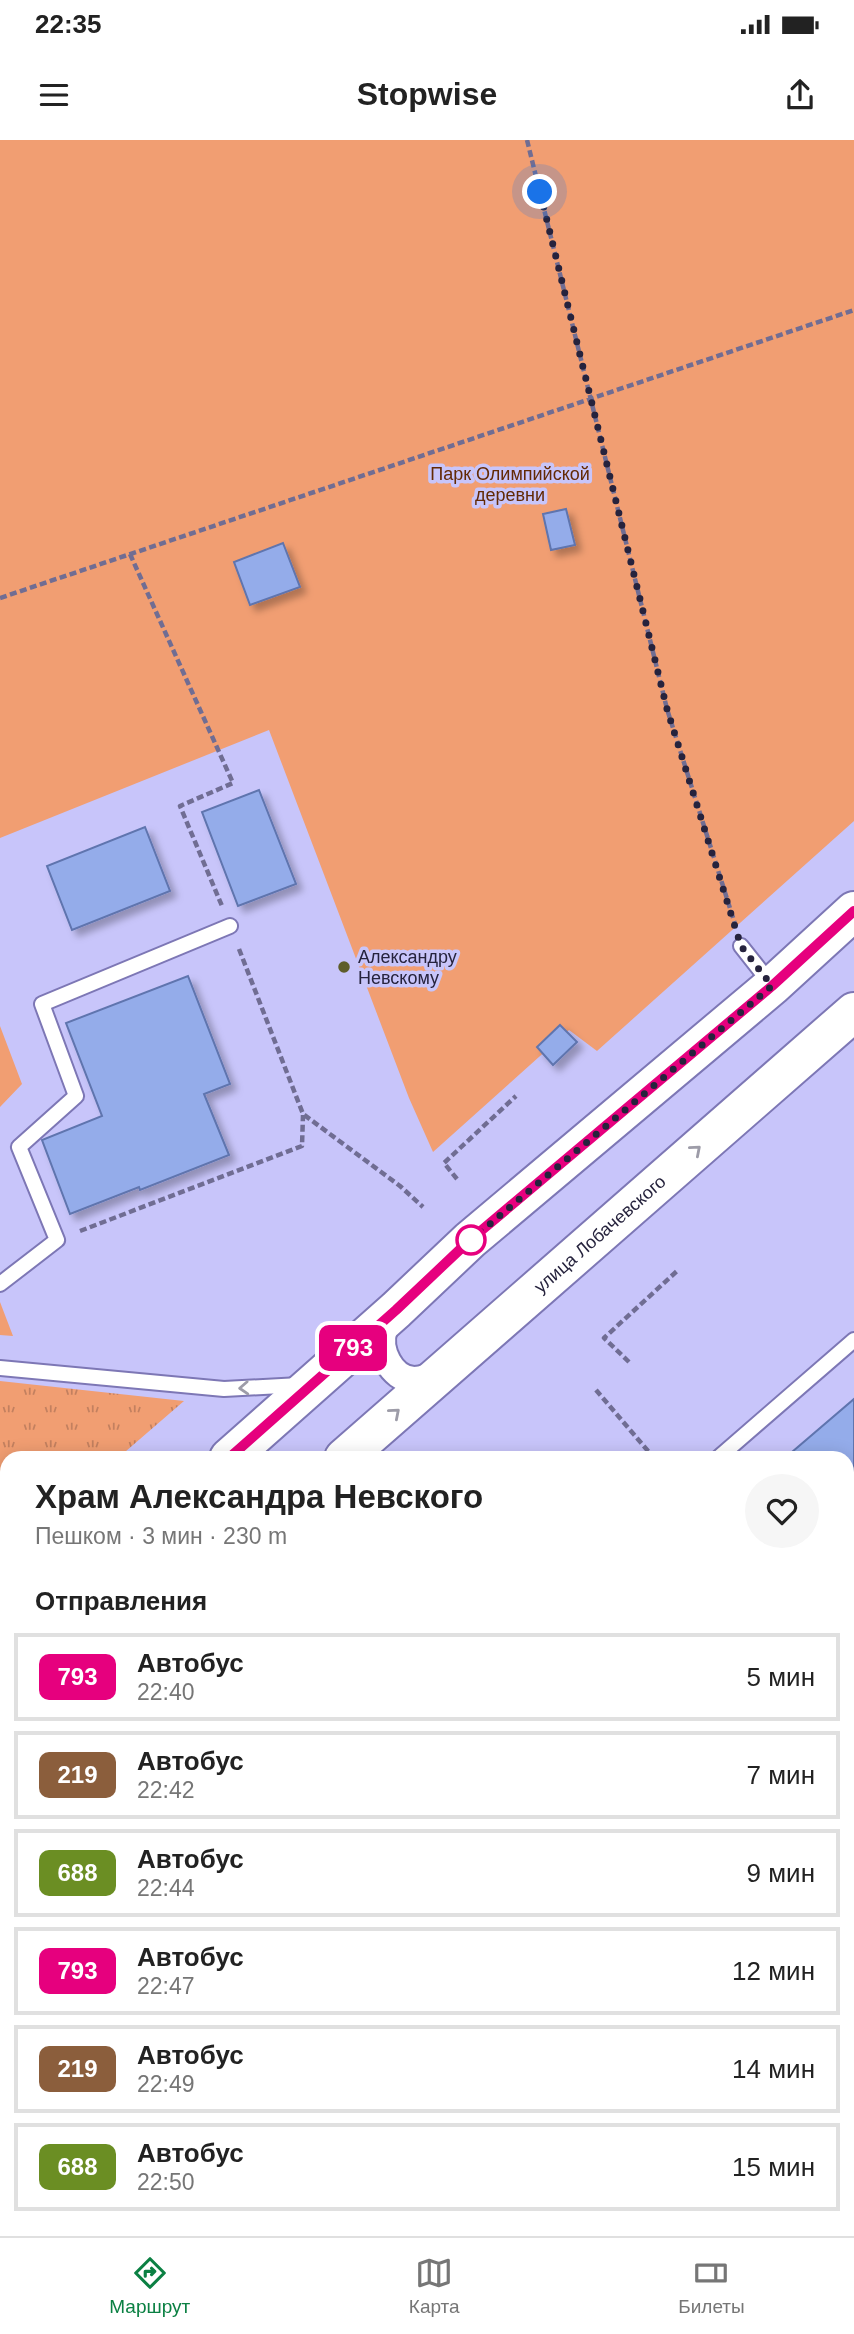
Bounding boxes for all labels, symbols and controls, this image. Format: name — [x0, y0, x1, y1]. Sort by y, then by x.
text: 22:35 — [35, 9, 102, 39]
icon: menu — [35, 76, 73, 114]
text: Stopwise — [357, 76, 497, 112]
icon: share — [781, 76, 819, 114]
your location — [522, 174, 557, 209]
park label: Парк Олимпийской деревни — [430, 464, 590, 505]
place label: Александру Невскому — [358, 947, 457, 988]
marker: Александру Невскому — [336, 959, 352, 975]
one-way arrow — [687, 1146, 700, 1159]
street label: улица Лобачевского — [530, 1171, 670, 1297]
unlabelled marker — [456, 1225, 486, 1255]
line badge: 793 — [313, 1325, 393, 1371]
text: 793 — [333, 1334, 373, 1361]
one-way arrow — [238, 1380, 249, 1395]
one-way arrow — [387, 1409, 400, 1421]
button: heart — [745, 1474, 819, 1548]
text: Храм Александра Невского — [35, 1478, 483, 1515]
text: Пешком · 3 мин · 230 m — [35, 1523, 287, 1549]
text: Отправления — [35, 1586, 207, 1616]
text: Автобус — [137, 1648, 244, 1678]
text: 5 мин — [747, 1662, 815, 1692]
text: 793 — [57, 1663, 98, 1690]
text: 22:40 — [137, 1679, 195, 1705]
text: Автобус — [137, 1746, 244, 1776]
text: 7 мин — [747, 1760, 815, 1790]
text: 219 — [57, 1761, 98, 1788]
text: 22:42 — [137, 1777, 195, 1803]
text: Автобус — [137, 1844, 244, 1874]
text: 9 мин — [747, 1858, 815, 1888]
text: 688 — [57, 1859, 98, 1886]
text: 22:44 — [137, 1875, 195, 1901]
text: Автобус — [137, 1942, 244, 1972]
text: 12 мин — [732, 1956, 815, 1986]
text: 793 — [57, 1957, 98, 1984]
text: 22:47 — [137, 1973, 195, 1999]
text: Автобус — [137, 2040, 244, 2070]
text: 14 мин — [732, 2054, 815, 2084]
text: 219 — [57, 2055, 98, 2082]
text: 22:49 — [137, 2071, 195, 2097]
text: Автобус — [137, 2138, 244, 2168]
text: 15 мин — [732, 2152, 815, 2182]
text: 688 — [57, 2153, 98, 2180]
text: 22:50 — [137, 2169, 195, 2195]
tab: Маршрут — [109, 2254, 190, 2318]
tab: Карта — [409, 2254, 460, 2318]
tab: Билеты — [678, 2254, 745, 2318]

